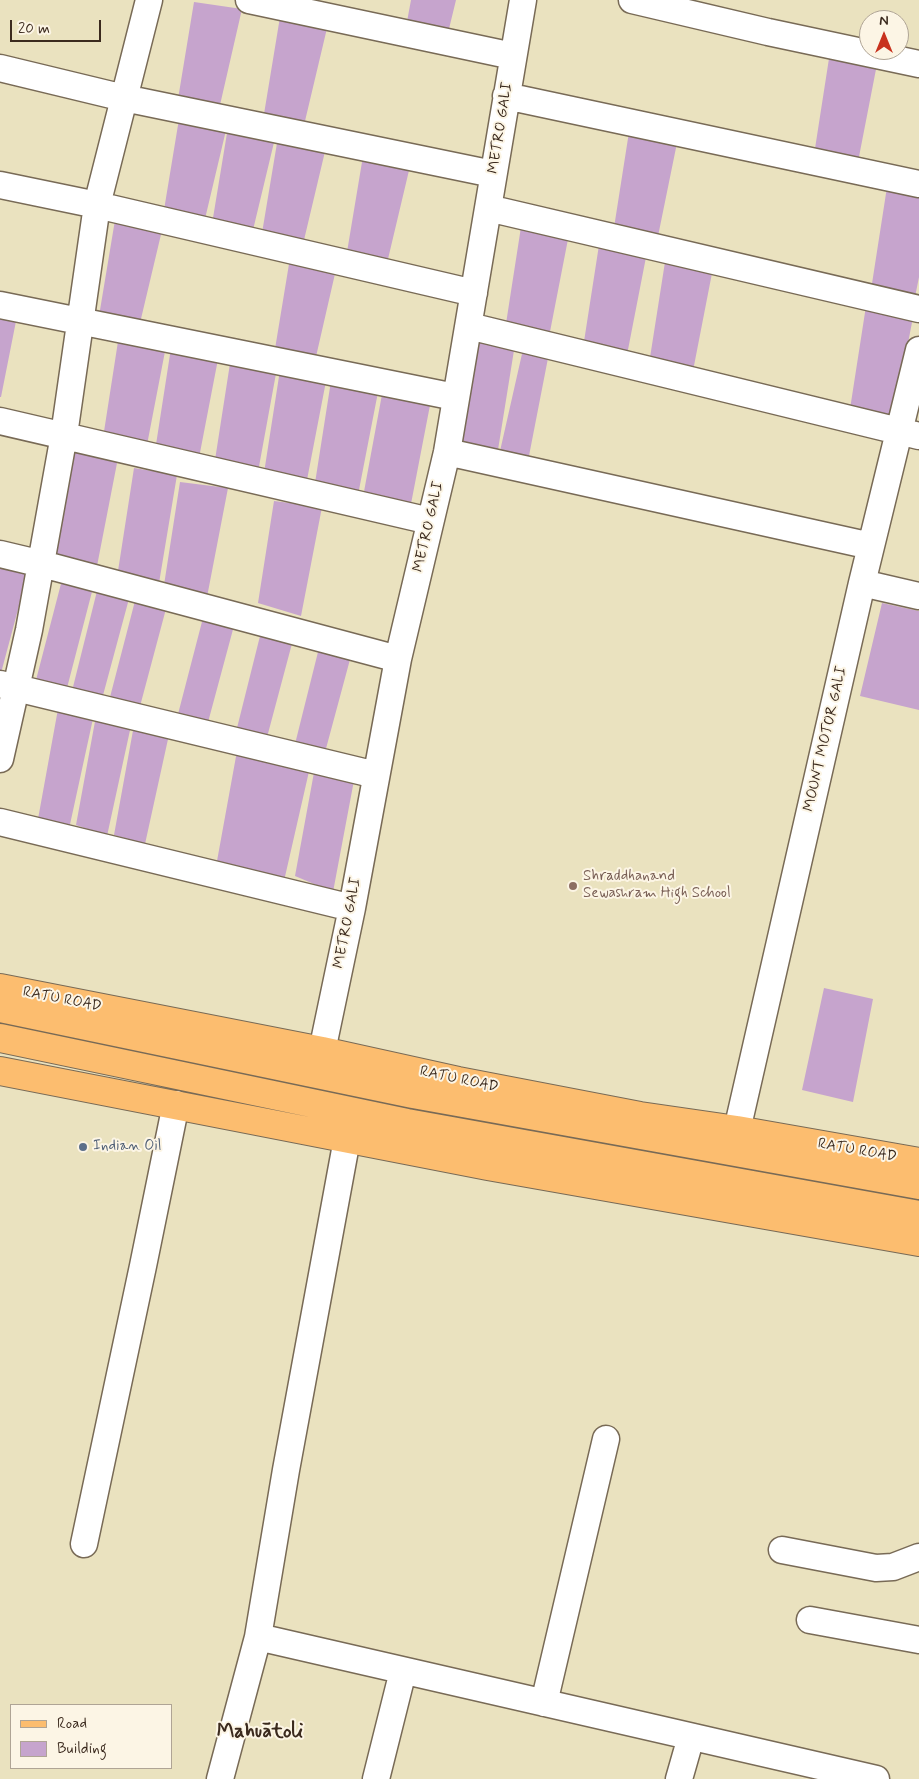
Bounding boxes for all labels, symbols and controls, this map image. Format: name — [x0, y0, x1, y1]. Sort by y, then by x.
scale bar — [12, 10, 104, 42]
north arrow — [859, 10, 909, 60]
text: N — [879, 12, 889, 30]
text: 20 m — [18, 19, 50, 39]
street label: METRO GALI — [485, 81, 517, 175]
street label: METRO GALI — [410, 480, 448, 574]
street label: MOUNT MOTOR GALI — [800, 664, 852, 814]
place label: Shraddhanand Sewashram High School — [583, 868, 731, 903]
street label: METRO GALI — [330, 876, 366, 970]
marker: Shraddhanand Sewashram High School — [567, 880, 579, 892]
street label: RATU ROAD — [21, 984, 103, 1016]
street label: RATU ROAD — [418, 1063, 500, 1097]
street label: RATU ROAD — [816, 1135, 898, 1167]
place label: Indian Oil — [93, 1138, 162, 1156]
marker: Indian Oil — [77, 1141, 89, 1153]
legend — [10, 1704, 172, 1769]
text: Road — [57, 1714, 87, 1734]
district label: Mahuātoli — [217, 1721, 303, 1745]
text: Building — [57, 1739, 107, 1759]

